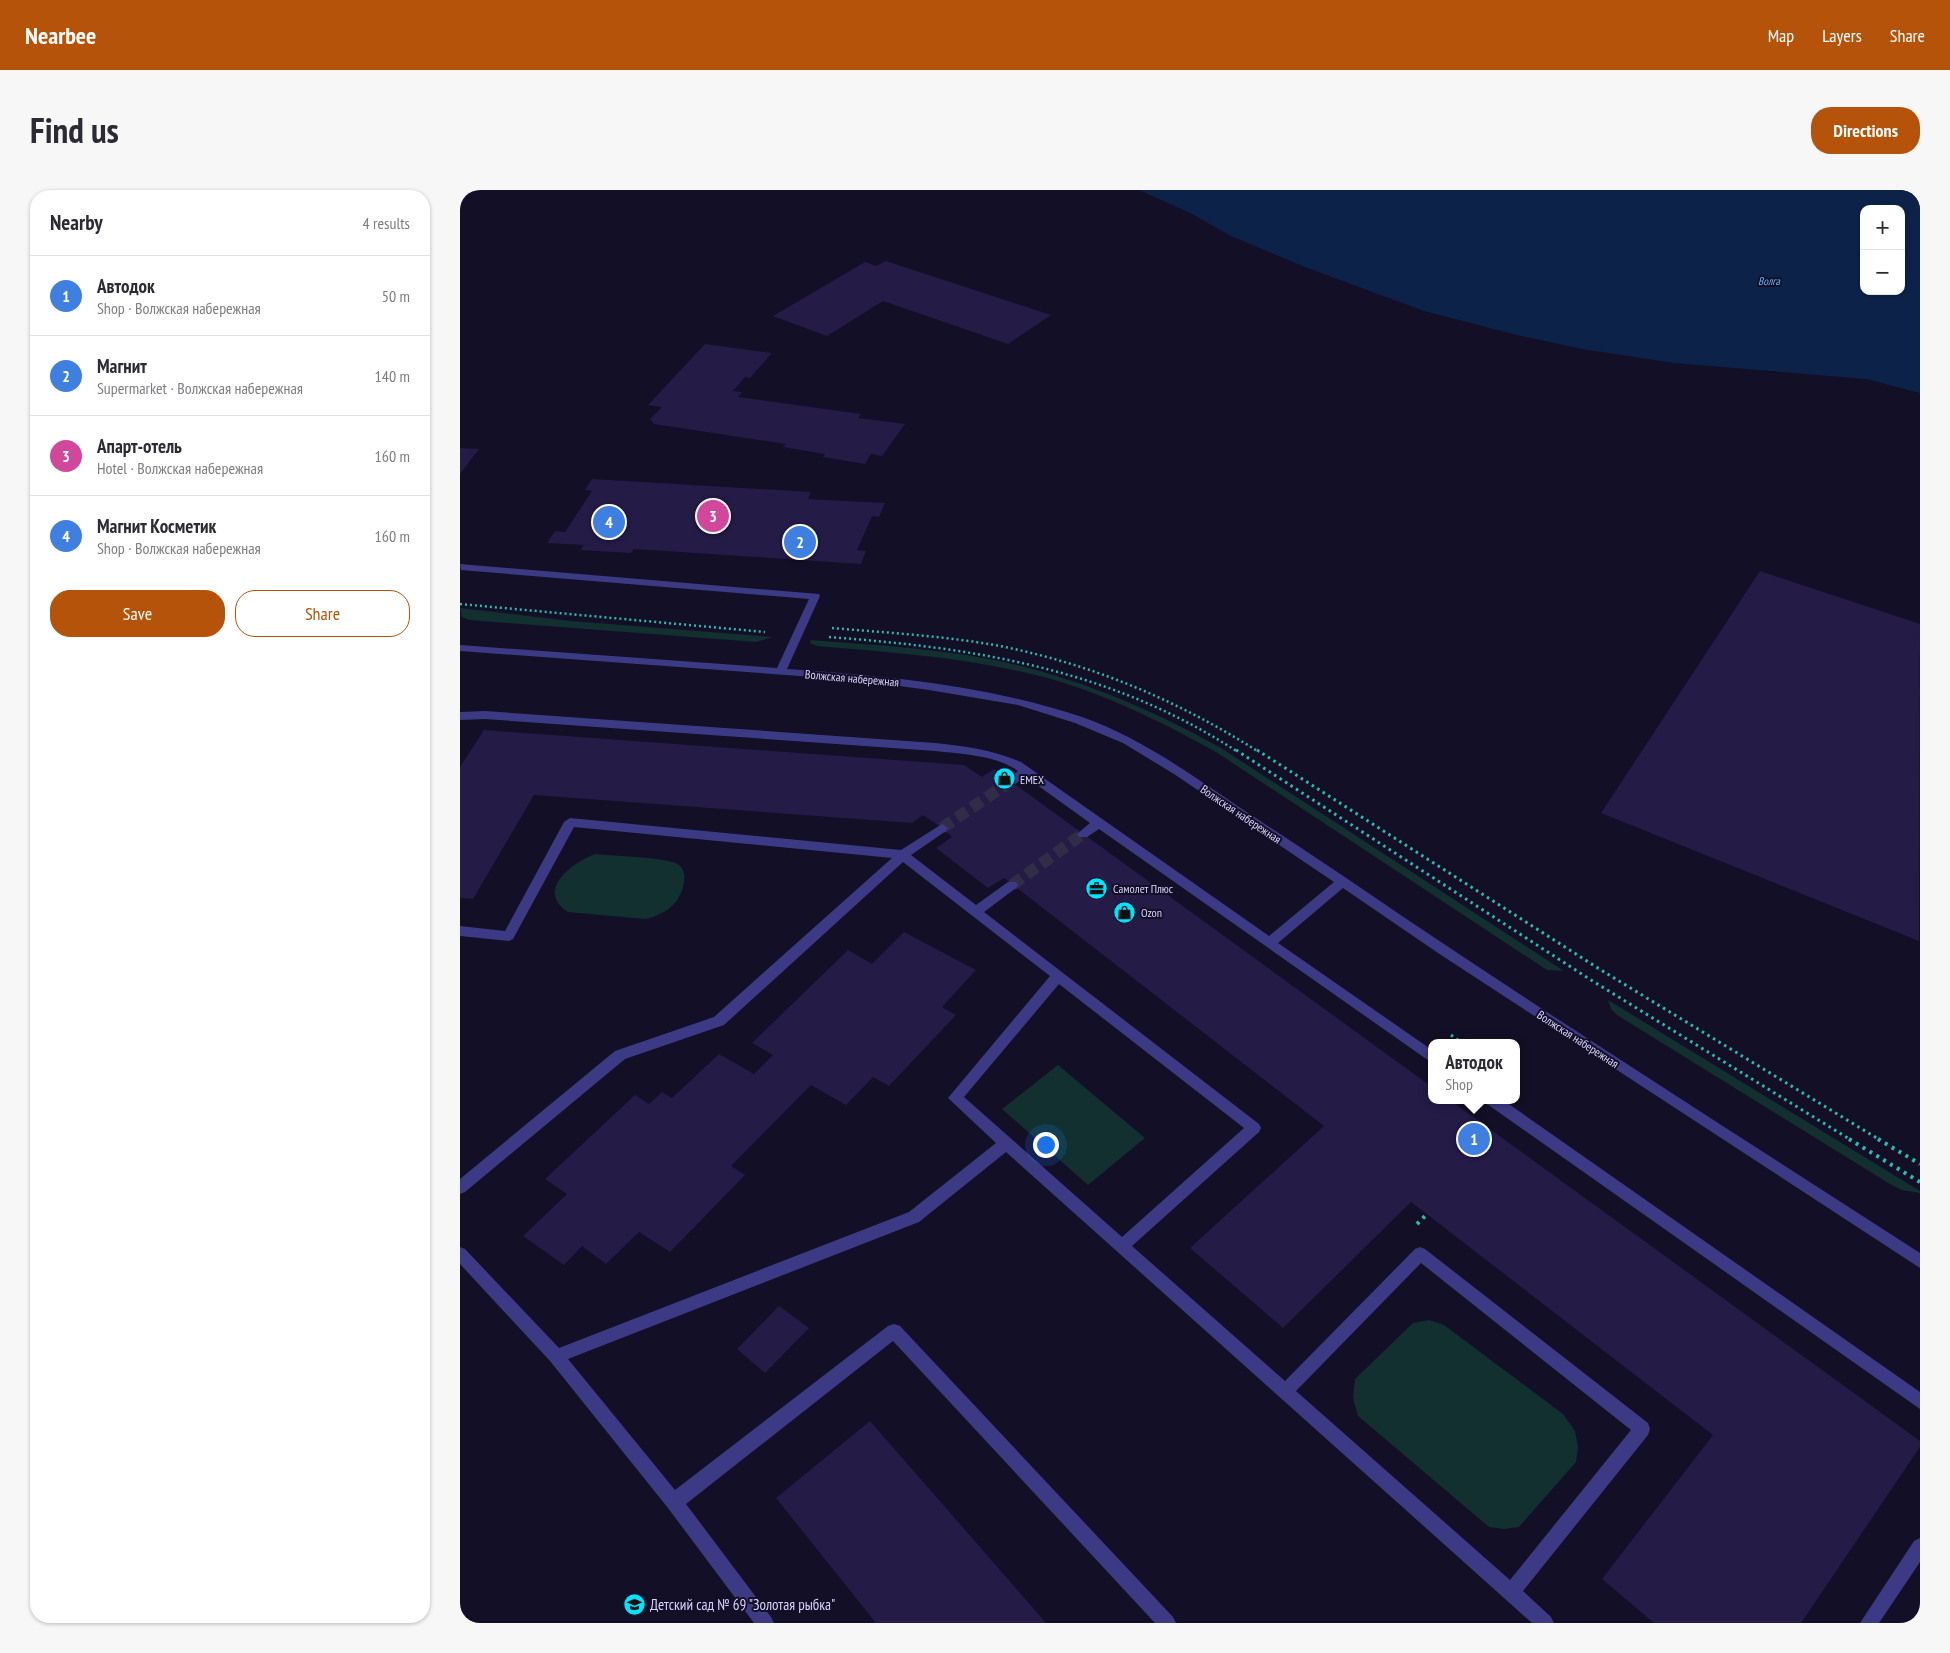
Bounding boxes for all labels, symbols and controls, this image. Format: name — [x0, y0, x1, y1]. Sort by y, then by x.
text: Nearbee — [25, 20, 96, 51]
text: Map — [1768, 24, 1794, 47]
text: Layers — [1822, 24, 1862, 47]
text: Share — [1890, 24, 1925, 47]
text: Find us — [30, 107, 119, 153]
button: Directions — [1811, 107, 1920, 154]
map controls — [1860, 205, 1905, 295]
button: + — [1860, 205, 1905, 250]
text: Nearby — [50, 209, 103, 236]
text: 4 results — [363, 213, 410, 233]
button: − — [1860, 250, 1905, 295]
text: Автодок — [97, 274, 155, 298]
water label: Волга — [1758, 274, 1781, 288]
text: 1 — [62, 286, 70, 306]
text: 50 m — [382, 286, 410, 306]
text: Shop · Волжская набережная — [97, 298, 261, 318]
text: Магнит — [97, 354, 147, 378]
text: 2 — [62, 366, 70, 386]
text: 140 m — [375, 366, 410, 386]
text: Supermarket · Волжская набережная — [97, 378, 303, 398]
text: Апарт-отель — [97, 434, 182, 458]
text: 3 — [62, 446, 70, 466]
text: 160 m — [375, 446, 410, 466]
text: Hotel · Волжская набережная — [97, 458, 263, 478]
pin: 3 — [697, 497, 729, 535]
pin: 4 — [593, 503, 625, 541]
text: Магнит Косметик — [97, 514, 216, 538]
pin: 2 — [784, 523, 816, 561]
text: 4 — [62, 526, 70, 546]
text: 160 m — [375, 526, 410, 546]
text: Shop · Волжская набережная — [97, 538, 261, 558]
button: Save — [50, 590, 225, 637]
button: Share — [235, 590, 410, 637]
street label: Волжская набережная — [804, 666, 900, 690]
shop icon: EMEX — [992, 767, 1016, 791]
place label: EMEX — [1020, 772, 1044, 787]
street label: Волжская набережная — [1198, 781, 1285, 847]
office icon: Самолет Плюс — [1085, 876, 1109, 900]
place label: Самолет Плюс — [1113, 881, 1174, 896]
shop icon: Ozon — [1113, 900, 1137, 924]
place label: Ozon — [1141, 905, 1162, 920]
street label: Волжская набережная — [1534, 1007, 1622, 1071]
popup — [1428, 1039, 1520, 1104]
text: Автодок — [1445, 1050, 1503, 1074]
text: Shop — [1445, 1074, 1473, 1094]
pin: 1 — [1458, 1120, 1490, 1158]
your location — [1033, 1132, 1059, 1158]
school or university icon: Детский сад № 69 "Золотая рыбка" — [622, 1592, 646, 1616]
place label: Детский сад № 69 "Золотая рыбка" — [650, 1595, 835, 1614]

